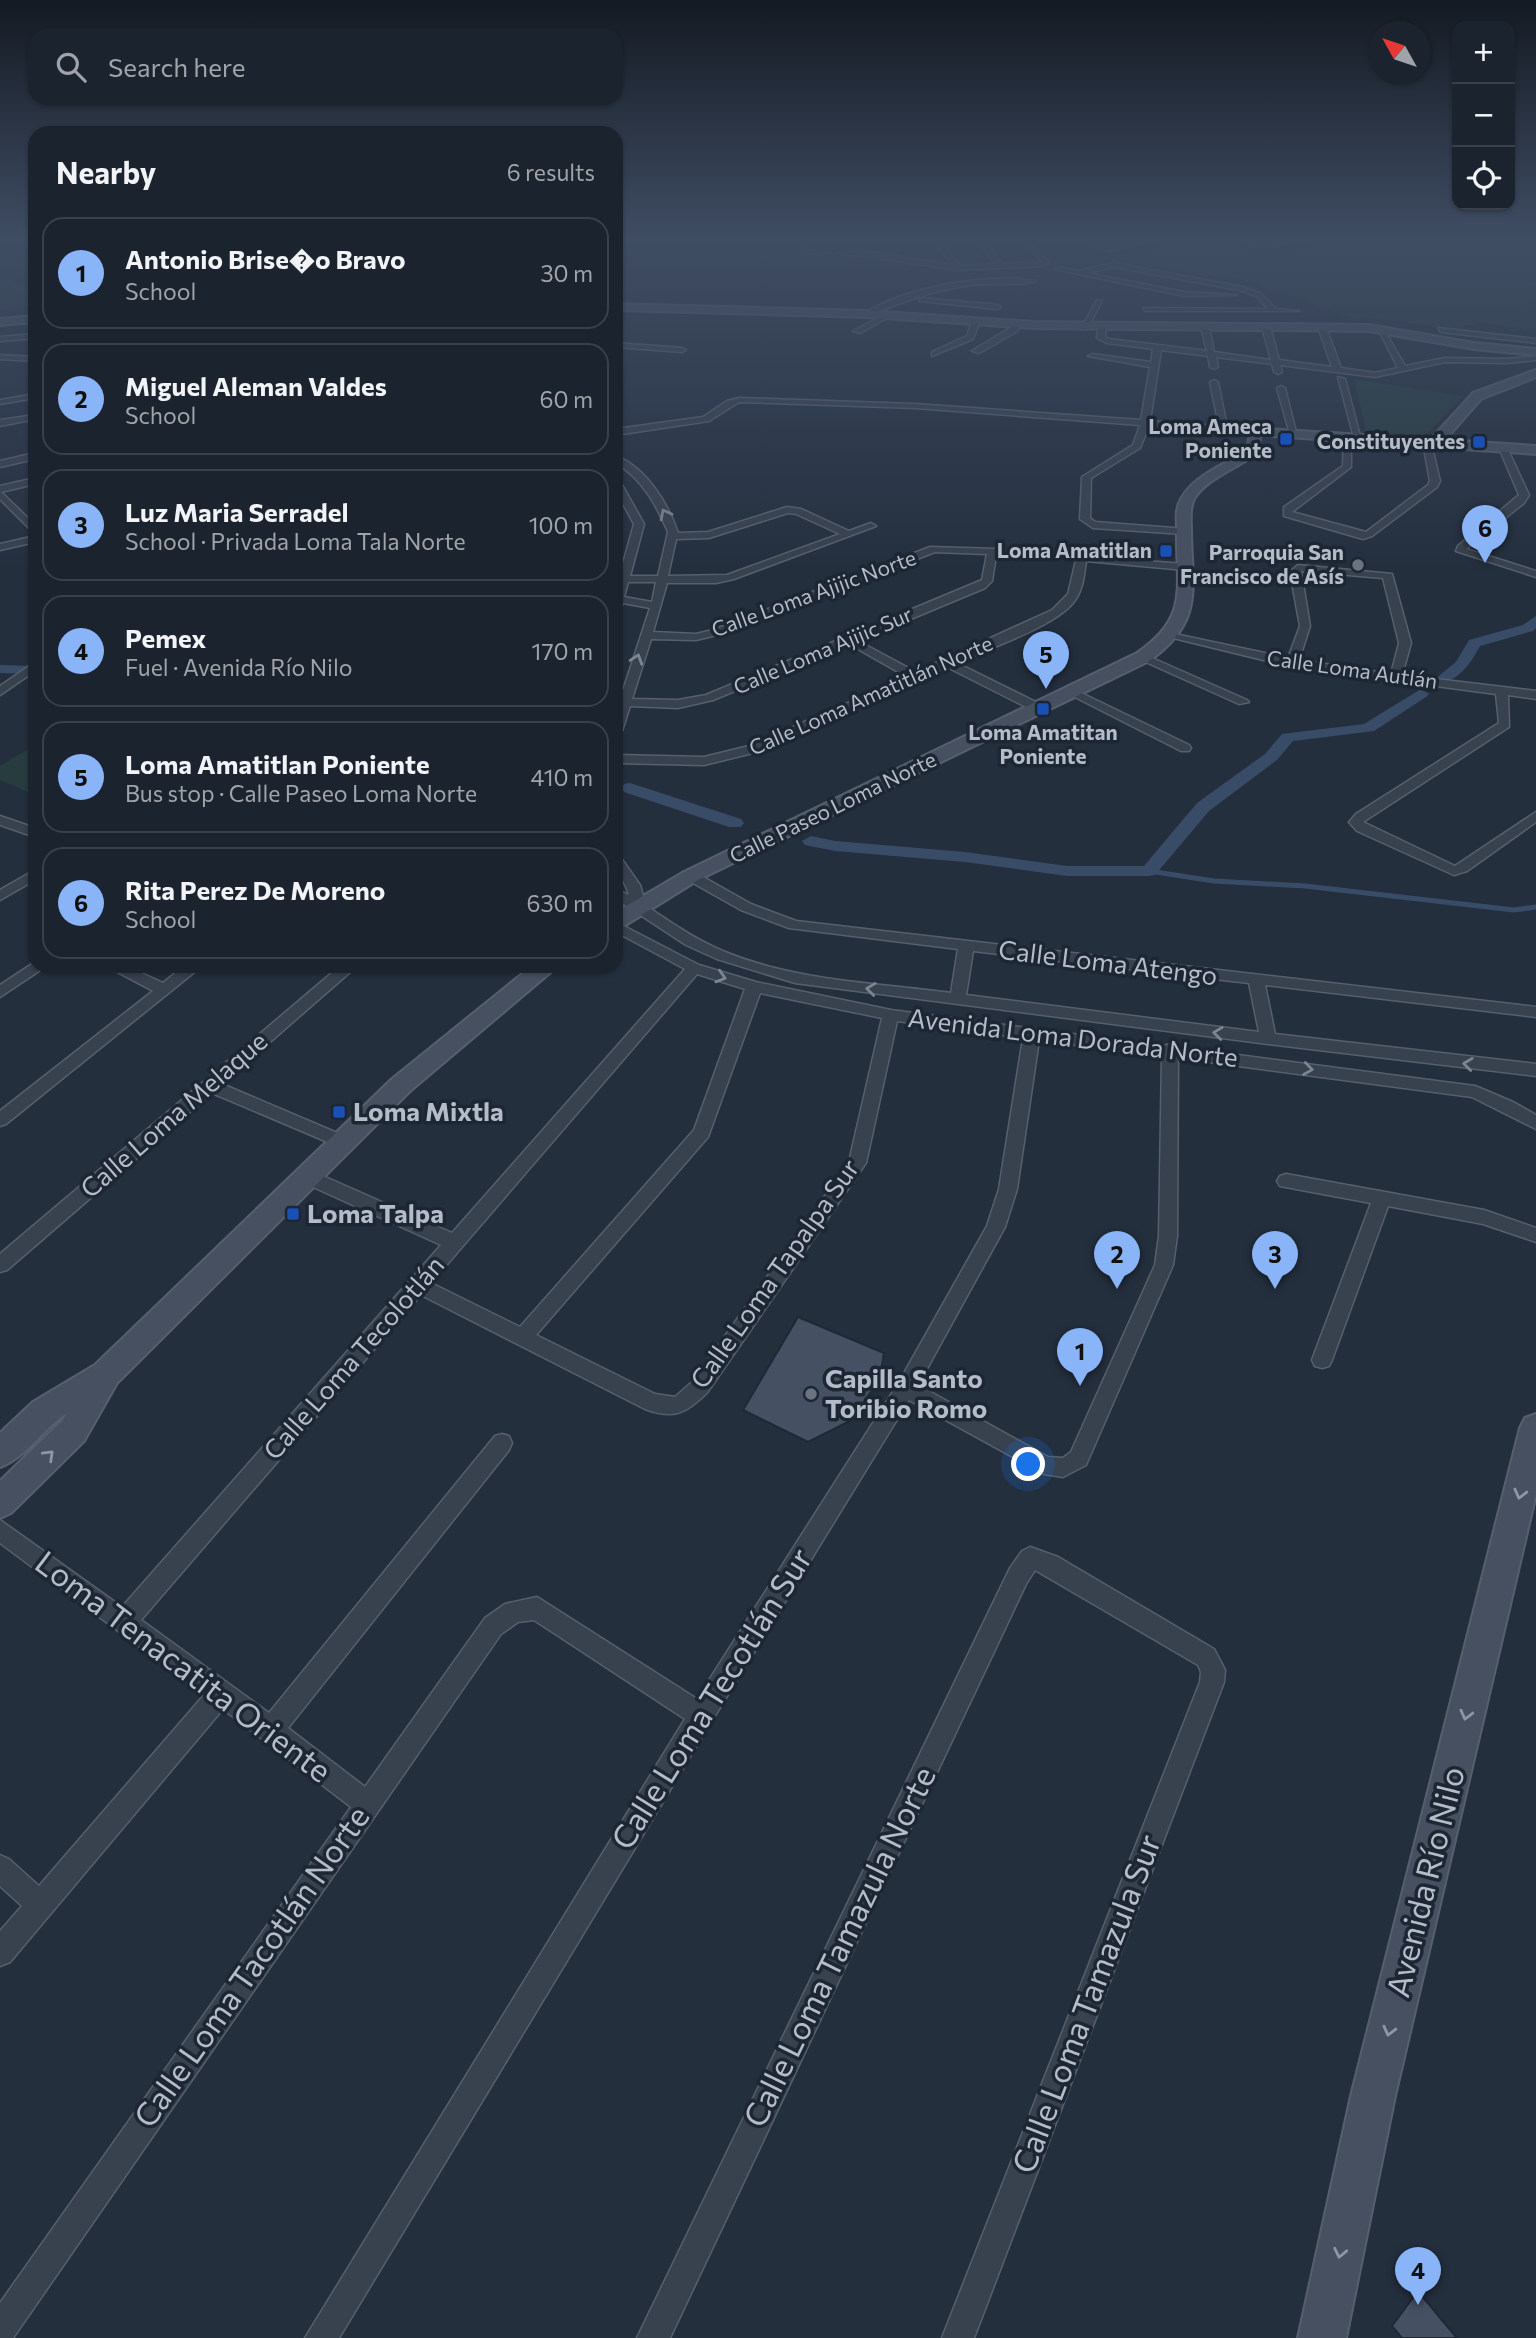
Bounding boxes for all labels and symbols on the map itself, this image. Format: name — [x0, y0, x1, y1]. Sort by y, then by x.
north arrow — [1368, 21, 1431, 84]
place label: Loma Ameca Poniente — [1148, 413, 1272, 462]
place label: Constituyentes — [1317, 428, 1465, 453]
marker: Loma Ameca Poniente — [1278, 431, 1294, 447]
marker: Constituyentes — [1471, 434, 1487, 450]
pin: 6 — [1462, 505, 1508, 563]
one-way arrow — [659, 509, 673, 521]
place label: Loma Amatitlan — [997, 537, 1152, 562]
place label: Parroquia San Francisco de Asís — [1180, 539, 1344, 588]
marker: Loma Amatitlan — [1158, 543, 1174, 559]
street label: Calle Loma Ajijic Norte — [708, 544, 919, 641]
marker: Parroquia San Francisco de Asís — [1350, 557, 1366, 573]
street label: Calle Loma Ajijic Sur — [729, 601, 916, 699]
street label: Calle Loma Amatitlán Norte — [745, 630, 996, 760]
pin: 5 — [1023, 631, 1069, 689]
street label: Calle Loma Autlán — [1265, 644, 1439, 693]
one-way arrow — [629, 654, 643, 666]
marker: Loma Amatitan Poniente — [1035, 701, 1051, 717]
place label: Loma Amatitan Poniente — [968, 719, 1118, 768]
street label: Calle Paseo Loma Norte — [725, 746, 940, 868]
street label: Calle Loma Atengo — [997, 933, 1219, 990]
one-way arrow — [715, 968, 727, 983]
one-way arrow — [865, 982, 877, 997]
street label: Avenida Loma Dorada Norte — [906, 1001, 1240, 1072]
street label: Calle Loma Melaque — [73, 1024, 273, 1203]
one-way arrow — [1212, 1025, 1224, 1040]
one-way arrow — [1462, 1056, 1474, 1071]
one-way arrow — [1302, 1061, 1314, 1076]
place label: Loma Mixtla — [353, 1095, 504, 1126]
marker: Loma Mixtla — [331, 1104, 347, 1120]
street label: Calle Loma Tapalpa Sur — [683, 1153, 865, 1394]
place label: Loma Talpa — [307, 1197, 444, 1228]
marker: Loma Talpa — [285, 1206, 301, 1222]
pin: 2 — [1094, 1231, 1140, 1289]
pin: 3 — [1252, 1231, 1298, 1289]
street label: Calle Loma Tecolotlán — [256, 1249, 450, 1465]
pin: 1 — [1057, 1328, 1103, 1386]
place label: Capilla Santo Toribio Romo — [825, 1362, 987, 1423]
marker: Capilla Santo Toribio Romo — [803, 1386, 819, 1402]
your location — [1011, 1447, 1045, 1481]
one-way arrow — [40, 1451, 53, 1464]
one-way arrow — [1514, 1488, 1528, 1500]
street label: Calle Loma Tecotlán Sur — [601, 1540, 819, 1856]
street label: Loma Tenacatita Oriente — [28, 1541, 340, 1790]
one-way arrow — [1460, 1709, 1475, 1721]
street label: Calle Loma Tamazula Norte — [733, 1759, 943, 2133]
street label: Avenida Río Nilo — [1376, 1762, 1472, 2001]
street label: Calle Loma Tacotlán Norte — [124, 1797, 377, 2134]
street label: Calle Loma Tamazula Sur — [1002, 1828, 1168, 2178]
one-way arrow — [1383, 2025, 1397, 2037]
one-way arrow — [1334, 2247, 1349, 2259]
pin: 4 — [1395, 2247, 1441, 2305]

